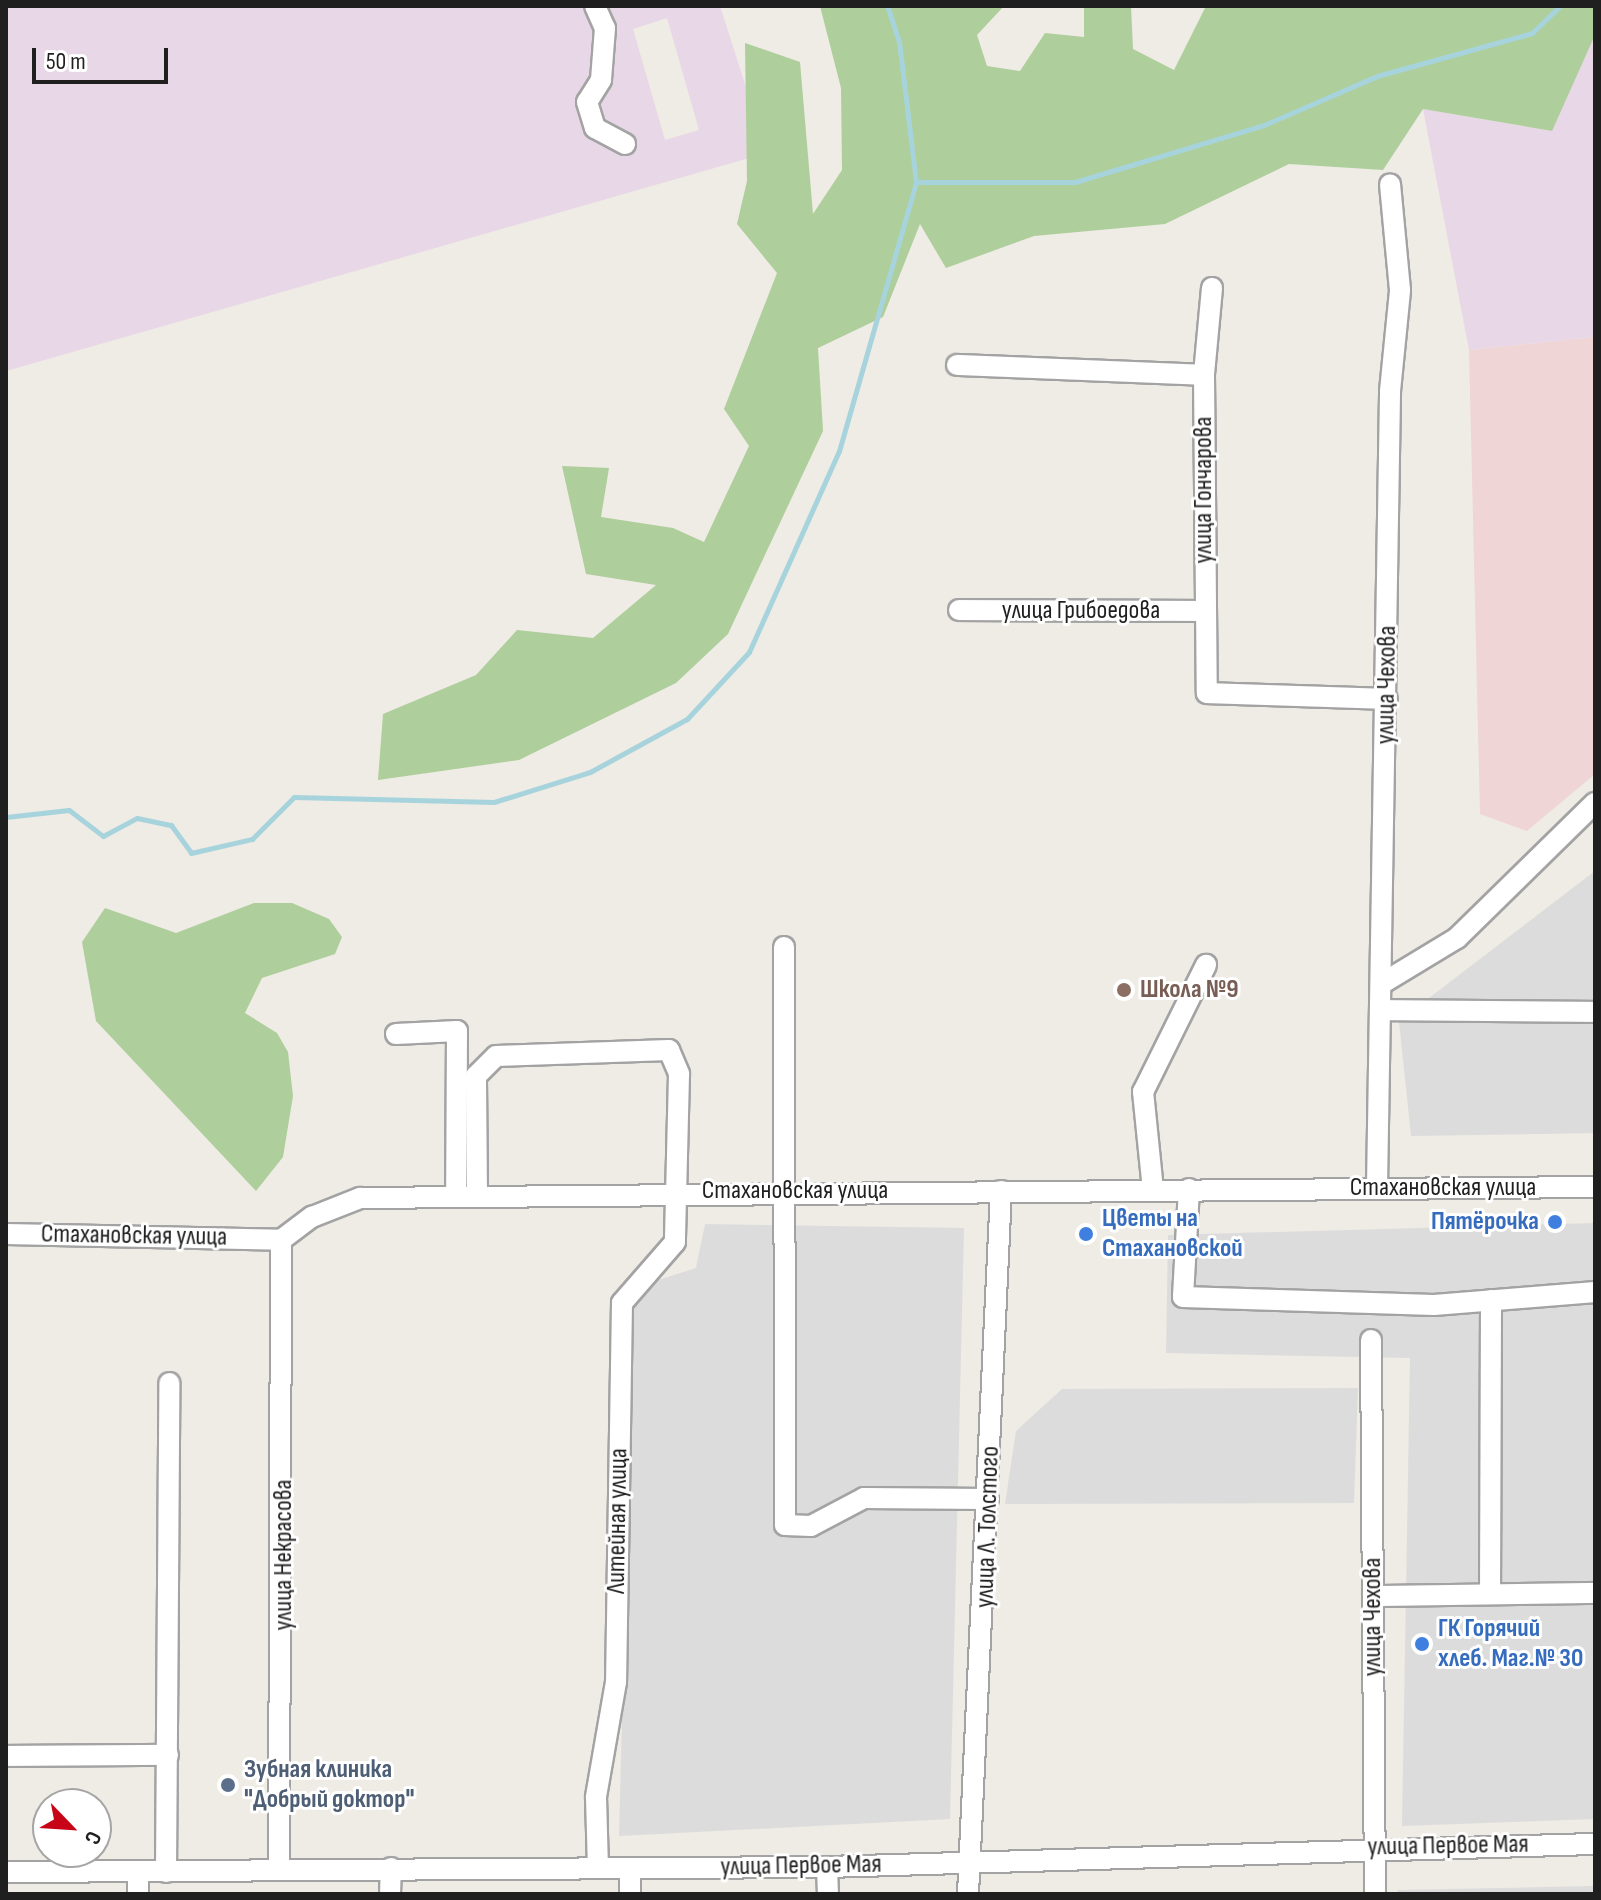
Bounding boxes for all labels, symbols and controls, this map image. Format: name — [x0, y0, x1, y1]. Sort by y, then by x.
scale bar — [36, 32, 172, 82]
text: 50 m — [46, 47, 86, 76]
street label: улица Гончарова — [1188, 416, 1220, 564]
street label: улица Грибоедова — [1002, 595, 1160, 627]
street label: улица Чехова — [1370, 625, 1404, 745]
place label: Школа №9 — [1140, 974, 1239, 1006]
marker: Школа №9 — [1115, 981, 1133, 999]
street label: Стахановская улица — [1350, 1172, 1536, 1204]
street label: Стахановская улица — [702, 1175, 888, 1207]
place label: Цветы на Стахановской — [1102, 1203, 1243, 1264]
place label: Пятёрочка — [1431, 1206, 1539, 1238]
marker: Пятёрочка — [1546, 1213, 1564, 1231]
street label: Стахановская улица — [41, 1219, 227, 1253]
marker: Цветы на Стахановской — [1077, 1225, 1095, 1243]
street label: улица Л. Толстого — [970, 1446, 1006, 1608]
street label: Литейная улица — [601, 1448, 635, 1594]
street label: улица Некрасова — [268, 1479, 300, 1631]
street label: улица Чехова — [1357, 1558, 1389, 1676]
place label: ГК Горячий хлеб. Маг.№ 30 — [1438, 1613, 1583, 1674]
marker: ГК Горячий хлеб. Маг.№ 30 — [1413, 1635, 1431, 1653]
place label: Зубная клиника "Добрый доктор" — [244, 1754, 414, 1816]
marker: Зубная клиника "Добрый доктор" — [219, 1776, 237, 1794]
north arrow — [32, 1788, 112, 1868]
text: С — [78, 1827, 107, 1848]
street label: улица Первое Мая — [1367, 1829, 1529, 1863]
street label: улица Первое Мая — [720, 1849, 882, 1883]

